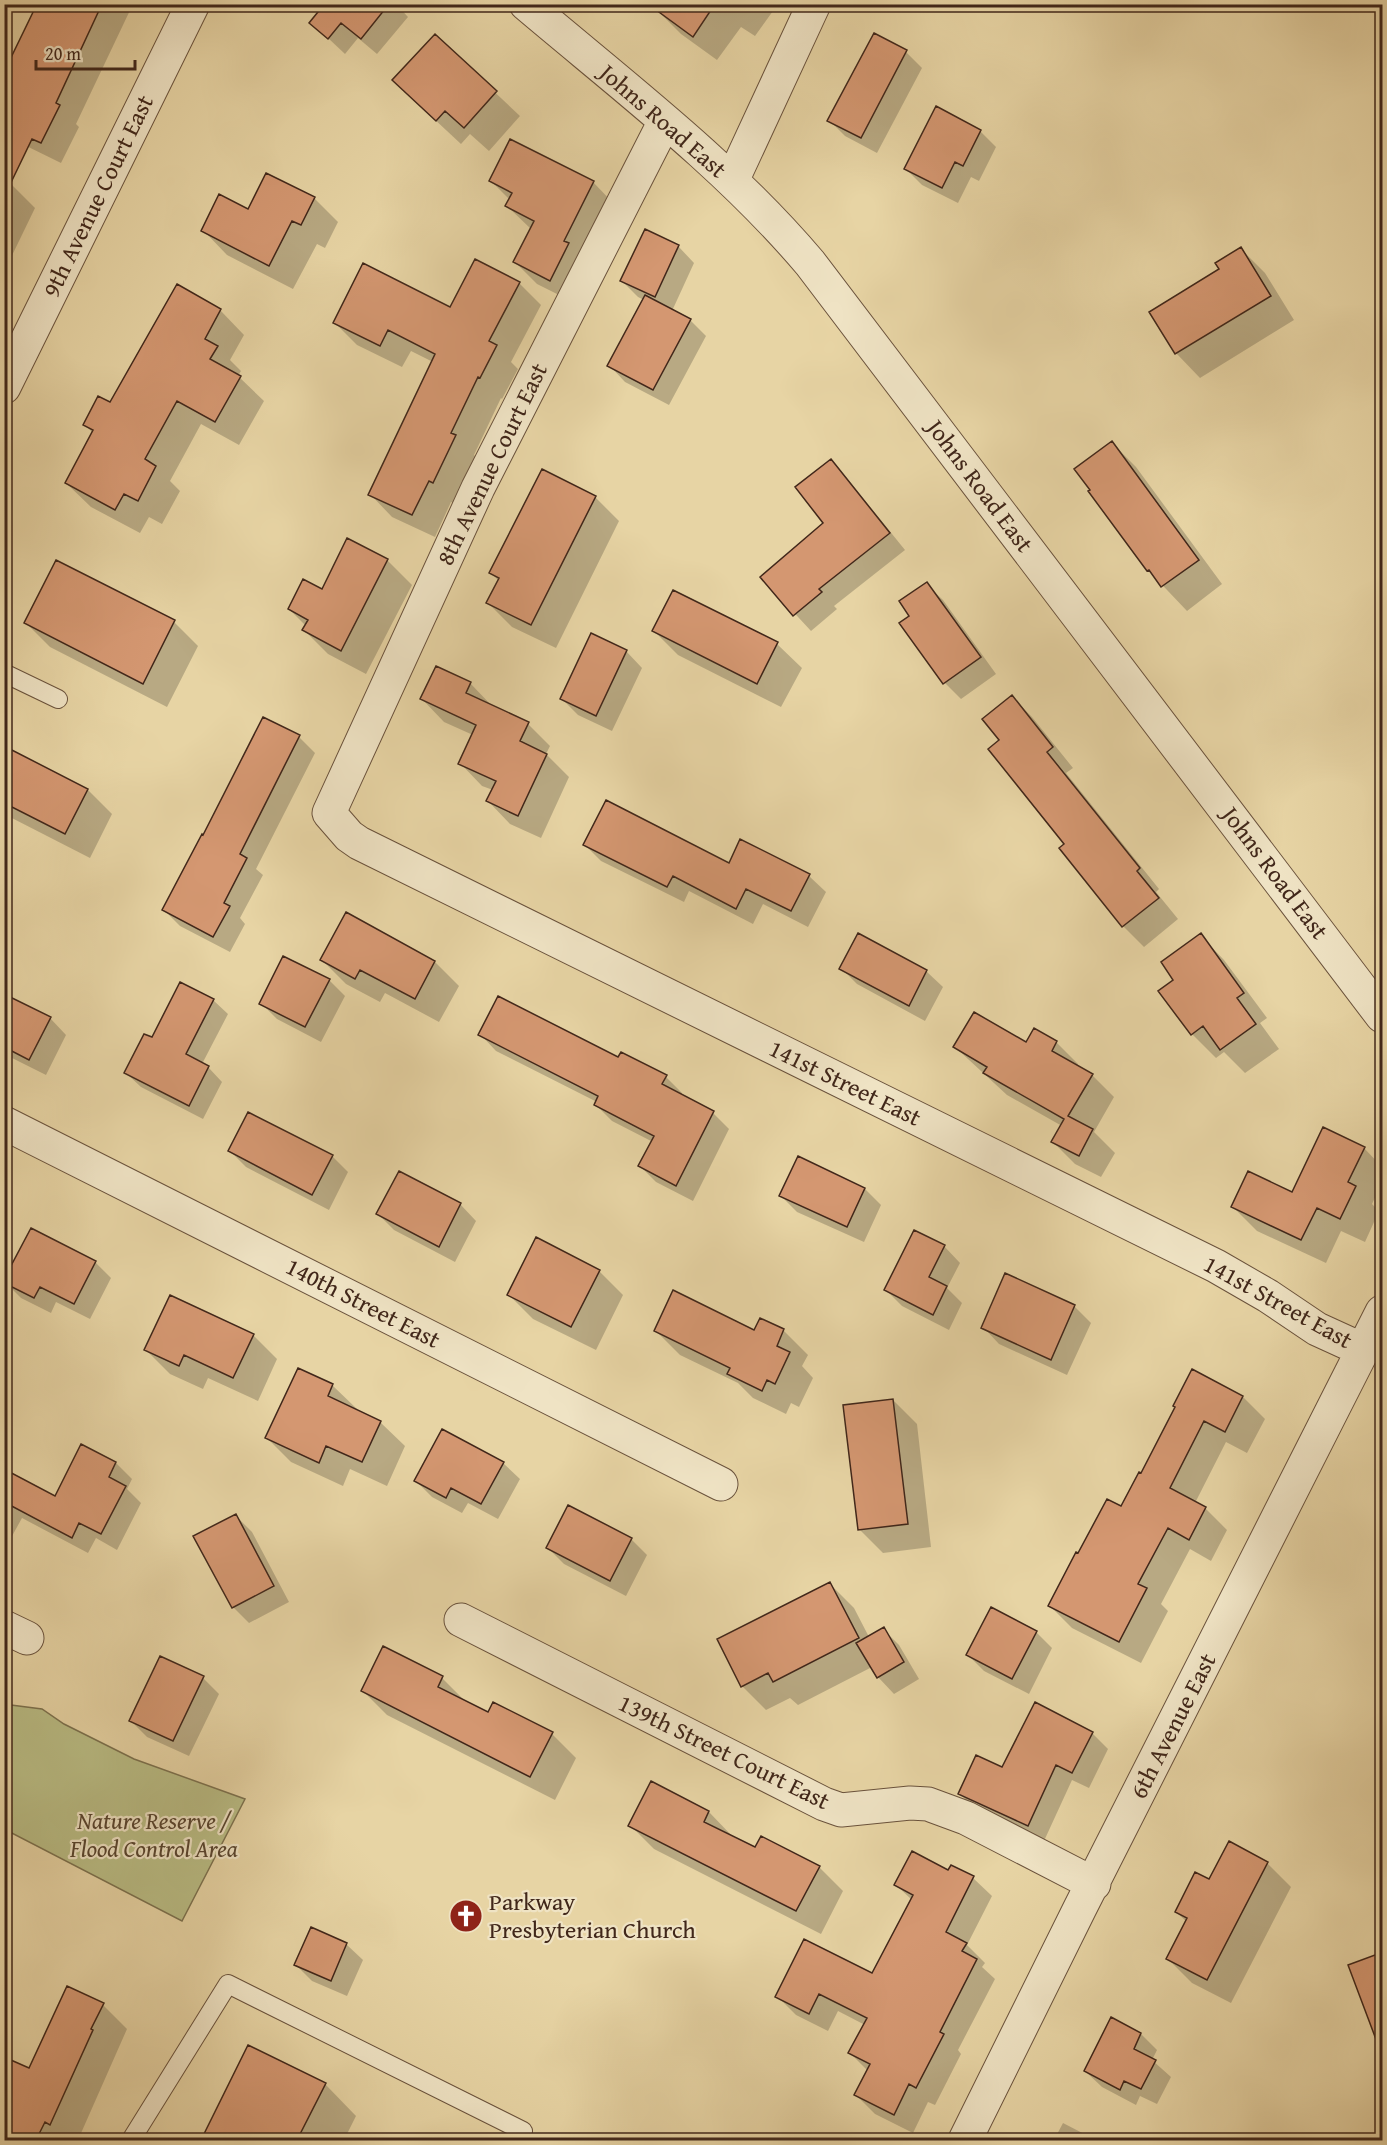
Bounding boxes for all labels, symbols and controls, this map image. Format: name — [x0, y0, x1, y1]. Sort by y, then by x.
scale bar — [36, 33, 135, 71]
text: 20 m — [45, 40, 81, 67]
street label: Johns Road East — [590, 53, 735, 186]
street label: 9th Avenue Court East — [33, 88, 162, 303]
street label: 8th Avenue Court East — [427, 356, 556, 571]
street label: Johns Road East — [917, 409, 1042, 560]
street label: Johns Road East — [1212, 796, 1337, 947]
street label: 141st Street East — [763, 1031, 928, 1135]
street label: 141st Street East — [1197, 1246, 1360, 1357]
street label: 140th Street East — [280, 1249, 447, 1357]
street label: 6th Avenue East — [1121, 1646, 1225, 1805]
street label: 139th Street Court East — [613, 1685, 836, 1818]
park label: Nature Reserve / Flood Control Area — [69, 1803, 238, 1866]
place label: Parkway Presbyterian Church — [489, 1884, 696, 1947]
church icon: Parkway Presbyterian Church — [448, 1898, 484, 1934]

